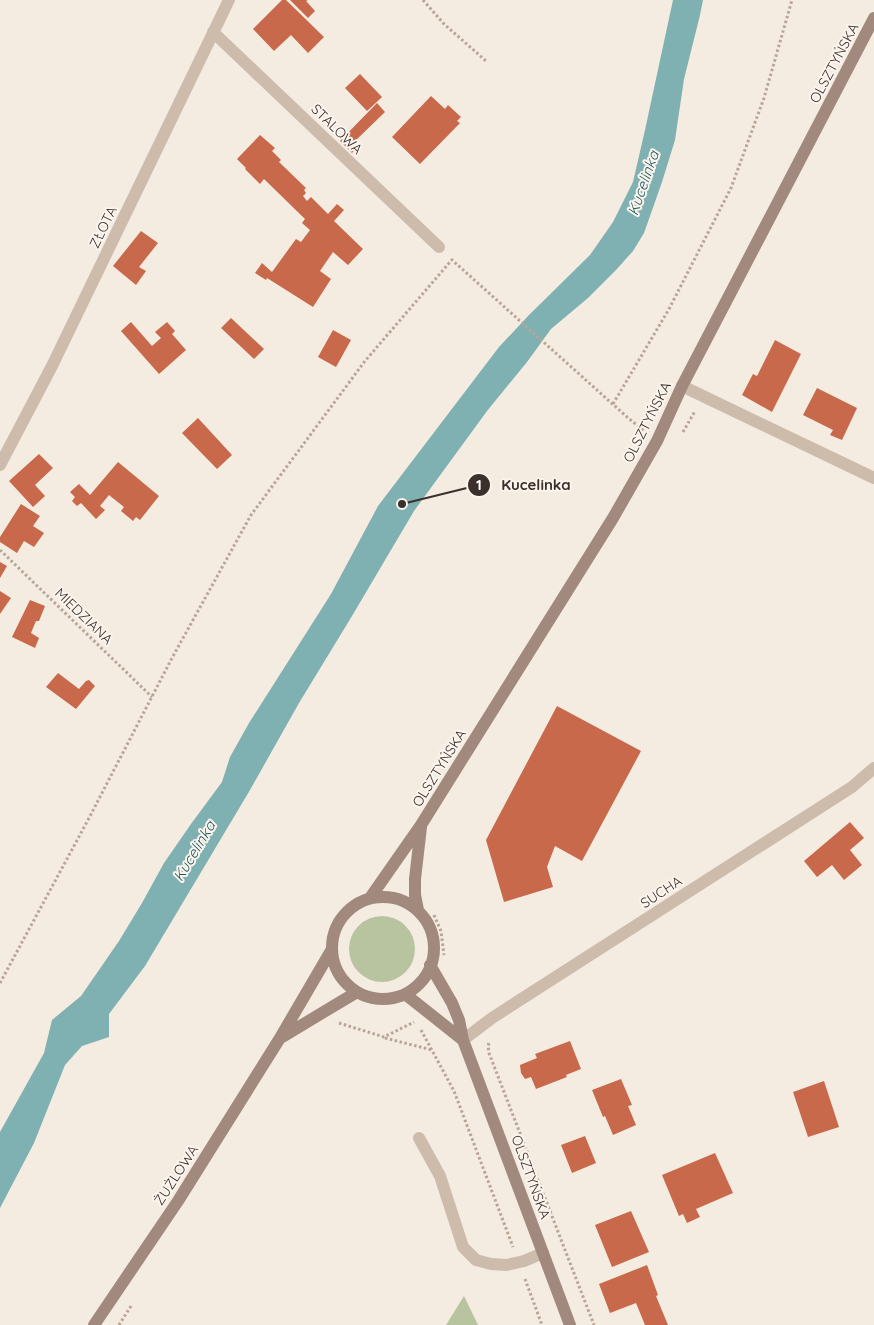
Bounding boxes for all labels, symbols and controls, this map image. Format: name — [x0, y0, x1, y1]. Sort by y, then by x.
street label: OLSZTYŃSKA — [805, 20, 863, 106]
street label: STALOWA — [307, 100, 367, 158]
water label: Kucelinka — [623, 147, 663, 218]
street label: ZŁOTA — [85, 203, 121, 251]
street label: OLSZTYŃSKA — [619, 379, 675, 465]
callout: Kucelinka — [466, 470, 581, 500]
text: 1 — [476, 475, 482, 494]
text: Kucelinka — [501, 475, 571, 494]
street label: MIEDZIANA — [51, 584, 117, 648]
street label: OLSZTYŃSKA — [408, 726, 470, 810]
water label: Kucelinka — [169, 817, 220, 885]
street label: SUCHA — [637, 872, 685, 912]
street label: OLSZTYŃSKA — [507, 1133, 555, 1221]
street label: ŻUŻLOWA — [150, 1141, 202, 1209]

